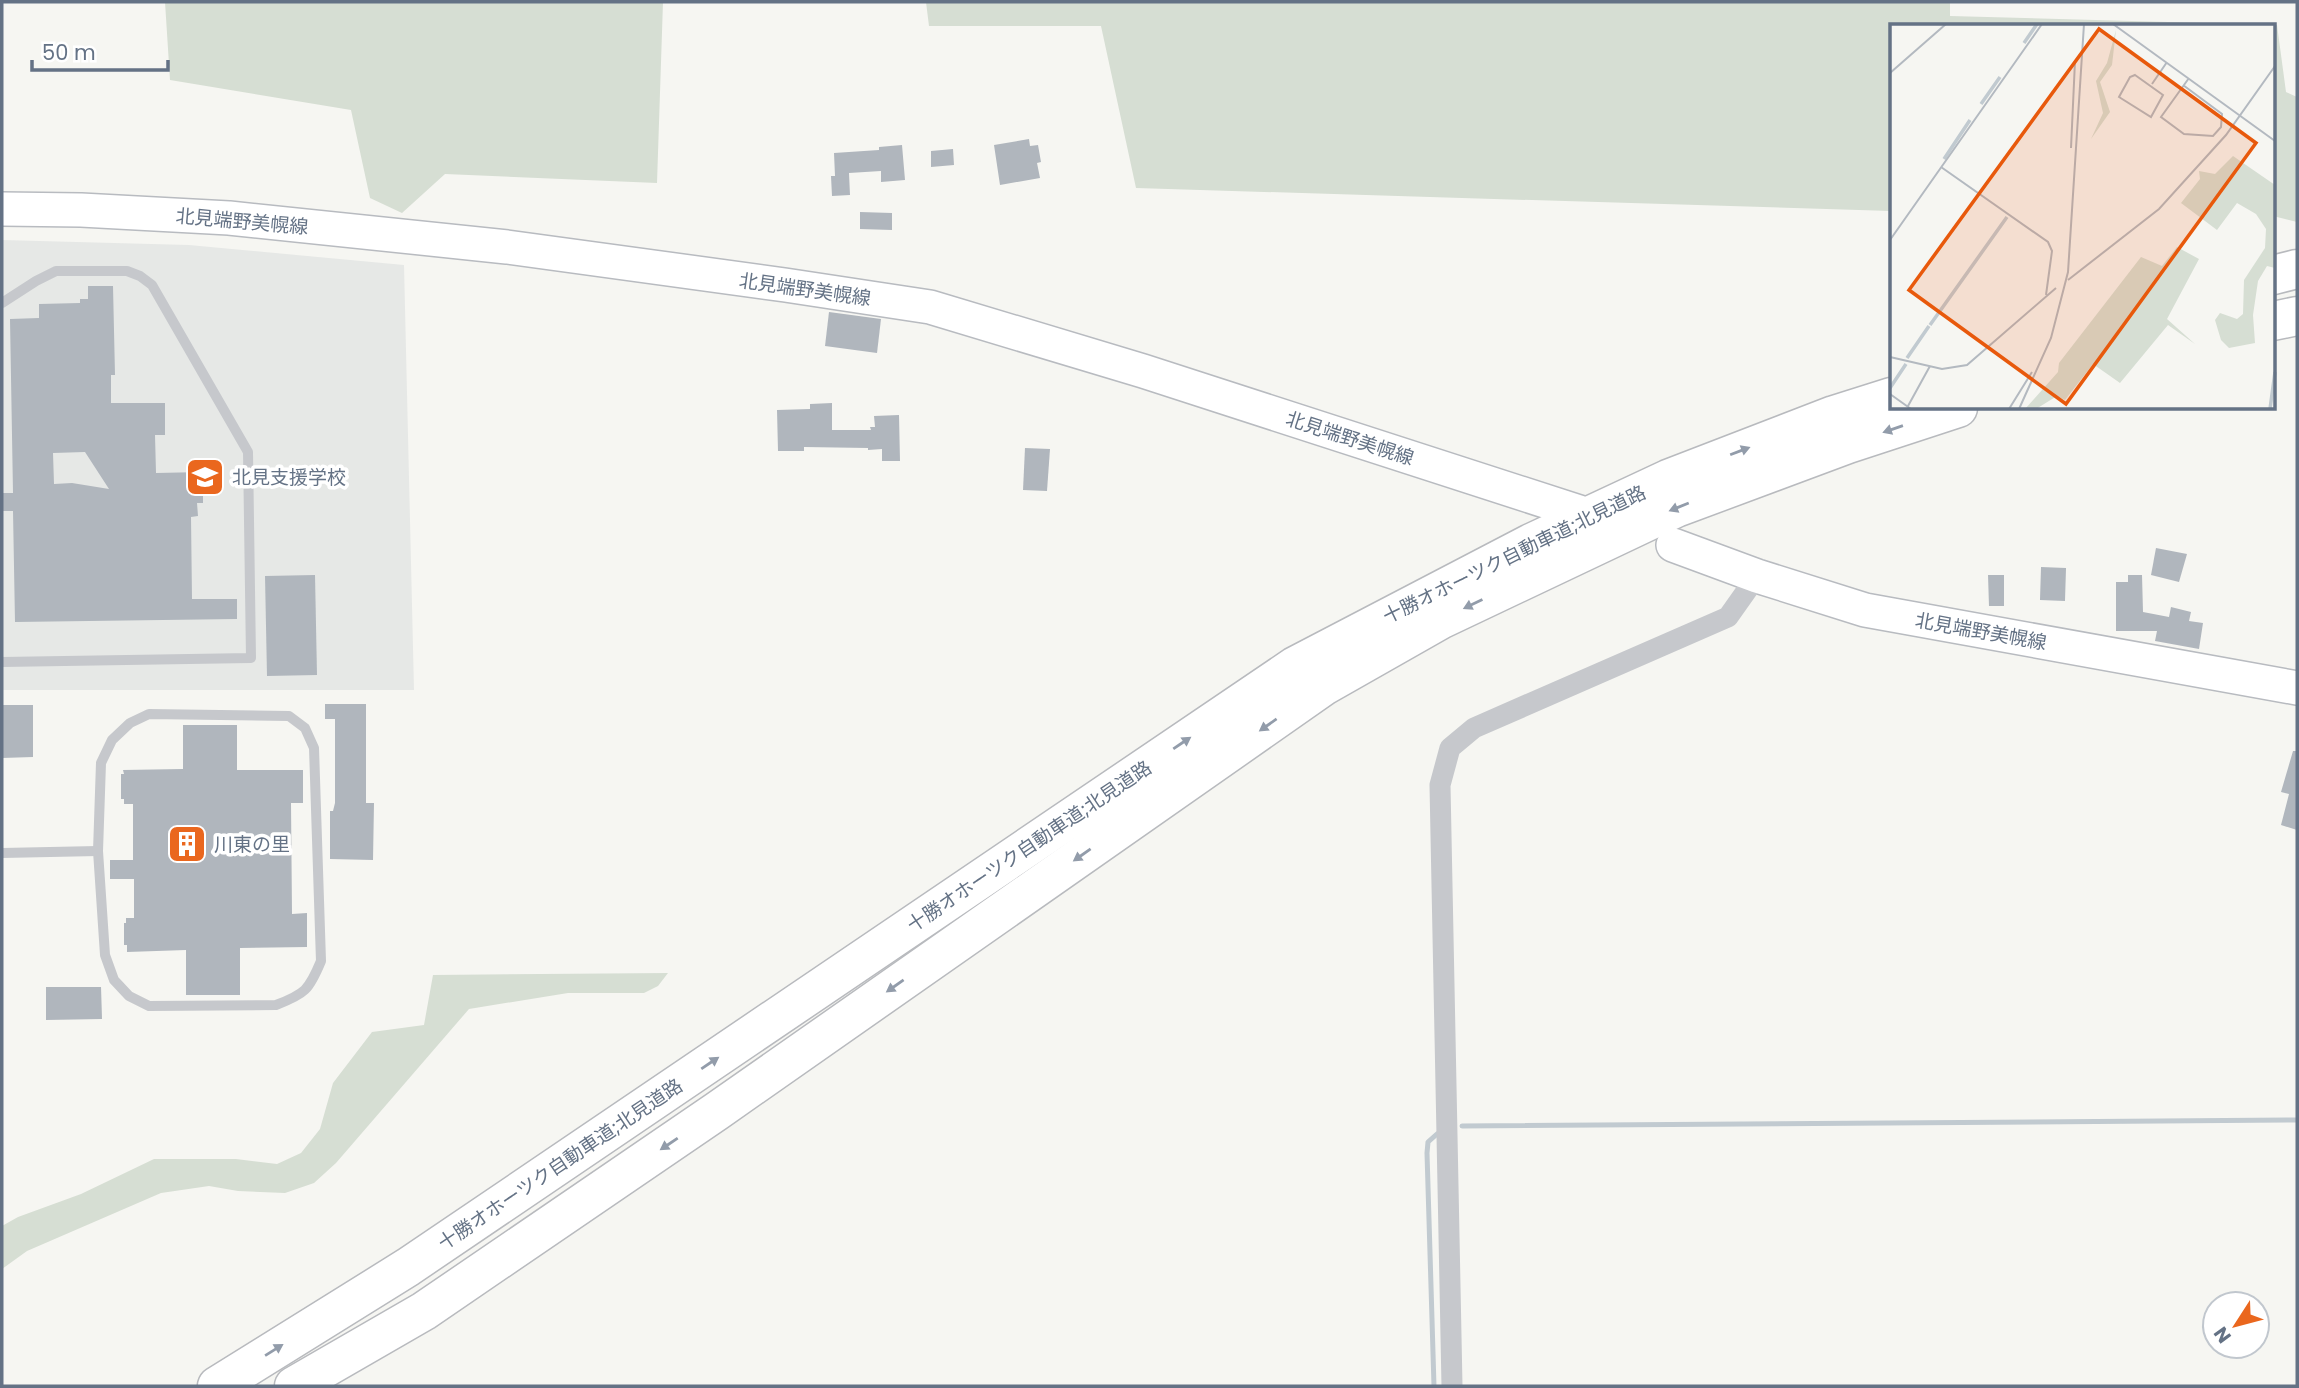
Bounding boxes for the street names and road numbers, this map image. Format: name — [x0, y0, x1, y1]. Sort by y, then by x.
street label: 北見端野美幌線 — [175, 202, 309, 241]
street label: 北見端野美幌線 — [737, 267, 873, 312]
street label: 北見端野美幌線 — [1282, 405, 1417, 472]
street label: 十勝オホーツク自動車道;北見道路 — [1378, 479, 1650, 630]
street label: 北見端野美幌線 — [1913, 607, 2049, 656]
street label: 十勝オホーツク自動車道;北見道路 — [902, 754, 1157, 939]
street label: 十勝オホーツク自動車道;北見道路 — [433, 1072, 688, 1257]

